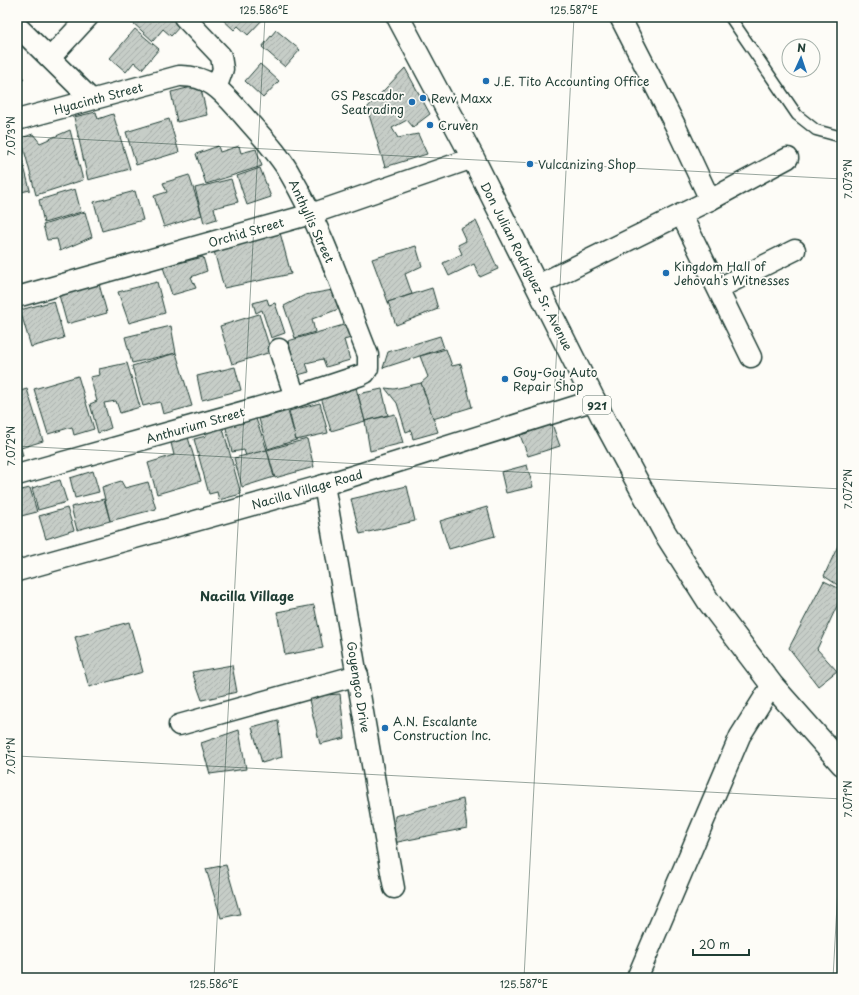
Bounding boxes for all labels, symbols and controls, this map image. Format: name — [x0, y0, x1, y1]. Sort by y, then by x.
text: 125.586°E — [240, 2, 288, 17]
text: 125.587°E — [550, 2, 598, 17]
north arrow — [781, 38, 821, 78]
text: N — [797, 39, 807, 56]
place label: J.E. Tito Accounting Office — [494, 72, 649, 90]
marker: J.E. Tito Accounting Office — [481, 76, 491, 86]
street label: Hyacinth Street — [51, 77, 145, 119]
place label: GS Pescador Seatrading — [331, 86, 405, 118]
place label: Revv Maxx — [431, 89, 492, 107]
marker: Revv Maxx — [418, 93, 428, 103]
marker: GS Pescador Seatrading — [407, 97, 417, 107]
text: 7.073°N — [3, 116, 18, 156]
place label: Cruven — [438, 116, 478, 134]
marker: Cruven — [425, 120, 435, 130]
place label: Vulcanizing Shop — [538, 155, 636, 173]
marker: Vulcanizing Shop — [525, 159, 535, 169]
text: 7.073°N — [840, 159, 855, 199]
street label: Anthyllis Street — [285, 176, 339, 266]
street label: Don Julian Rodriguez Sr. Avenue — [476, 179, 578, 354]
street label: Orchid Street — [206, 213, 286, 251]
place label: Kingdom Hall of Jehovah's Witnesses — [674, 257, 789, 289]
marker: Kingdom Hall of Jehovah's Witnesses — [661, 268, 671, 278]
place label: Goy-Goy Auto Repair Shop — [513, 363, 598, 395]
marker: Goy-Goy Auto Repair Shop — [500, 374, 510, 384]
road number: 921 — [583, 396, 611, 414]
street label: Anthurium Street — [144, 402, 247, 448]
text: 7.072°N — [3, 426, 18, 466]
street label: Nacilla Village Road — [249, 465, 365, 513]
text: 7.072°N — [840, 469, 855, 509]
district label: Nacilla Village — [200, 586, 294, 605]
street label: Goyengco Drive — [343, 640, 375, 734]
place label: A.N. Escalante Construction Inc. — [393, 712, 491, 744]
marker: A.N. Escalante Construction Inc. — [380, 723, 390, 733]
text: 7.071°N — [3, 737, 18, 775]
text: 7.071°N — [840, 780, 855, 818]
scale bar — [693, 931, 749, 957]
text: 20 m — [699, 935, 730, 953]
text: 125.586°E — [190, 976, 238, 991]
text: 125.587°E — [500, 976, 548, 991]

